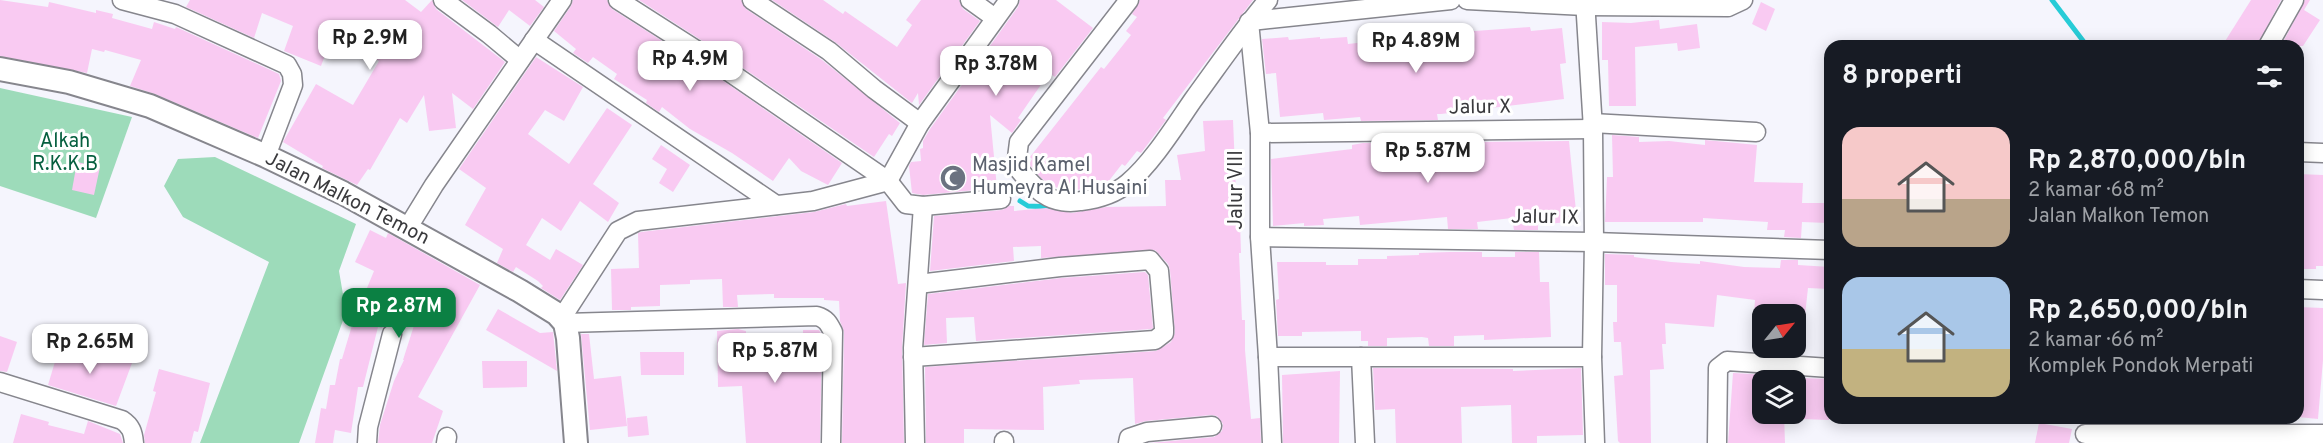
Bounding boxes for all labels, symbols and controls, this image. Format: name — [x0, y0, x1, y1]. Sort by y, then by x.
pin: Rp 2.9M — [315, 20, 425, 71]
pin: Rp 4.89M — [1354, 23, 1478, 74]
text: Rp 2.9M — [332, 26, 408, 52]
text: Rp 4.89M — [1371, 29, 1461, 55]
pin: Rp 4.9M — [635, 41, 745, 92]
pin: Rp 3.78M — [934, 46, 1058, 97]
text: Rp 4.9M — [652, 47, 728, 73]
text: Rp 3.78M — [954, 52, 1038, 78]
text: 8 properti — [1842, 60, 1962, 93]
icon: filters — [2253, 60, 2286, 93]
street label: Jalur X — [1448, 94, 1512, 122]
park label: Alkah R.K.K.B — [32, 129, 98, 178]
pin: Rp 5.87M — [1366, 133, 1490, 184]
text: Rp 5.87M — [1385, 139, 1471, 165]
text: Rp 2,870,000/bln — [2028, 145, 2246, 178]
street label: Jalan Malkon Temon — [260, 146, 434, 252]
street label: Jalur VIII — [1224, 150, 1250, 230]
icon: home — [1890, 151, 1962, 223]
place label: Masjid Kamel Humeyra Al Husaini — [972, 153, 1147, 202]
mosque icon: Masjid Kamel Humeyra Al Husaini — [938, 163, 968, 193]
text: 2 kamar · 68 m² — [2028, 178, 2164, 204]
street label: Jalur IX — [1511, 204, 1579, 232]
text: Jalan Malkon Temon — [2028, 204, 2209, 230]
pin: Rp 2.87M — [337, 288, 461, 339]
text: Rp 2.87M — [356, 294, 442, 320]
text: Rp 2,650,000/bln — [2028, 295, 2248, 328]
icon: home — [1890, 301, 1962, 373]
north arrow — [1752, 304, 1806, 358]
map controls — [1752, 304, 1806, 424]
pin: Rp 2.65M — [28, 324, 152, 375]
text: 2 kamar · 66 m² — [2028, 328, 2164, 354]
text: Rp 2.65M — [46, 330, 134, 356]
pin: Rp 5.87M — [713, 333, 837, 384]
text: Rp 5.87M — [732, 339, 818, 365]
text: Komplek Pondok Merpati — [2028, 354, 2253, 380]
button: layers — [1752, 370, 1806, 424]

